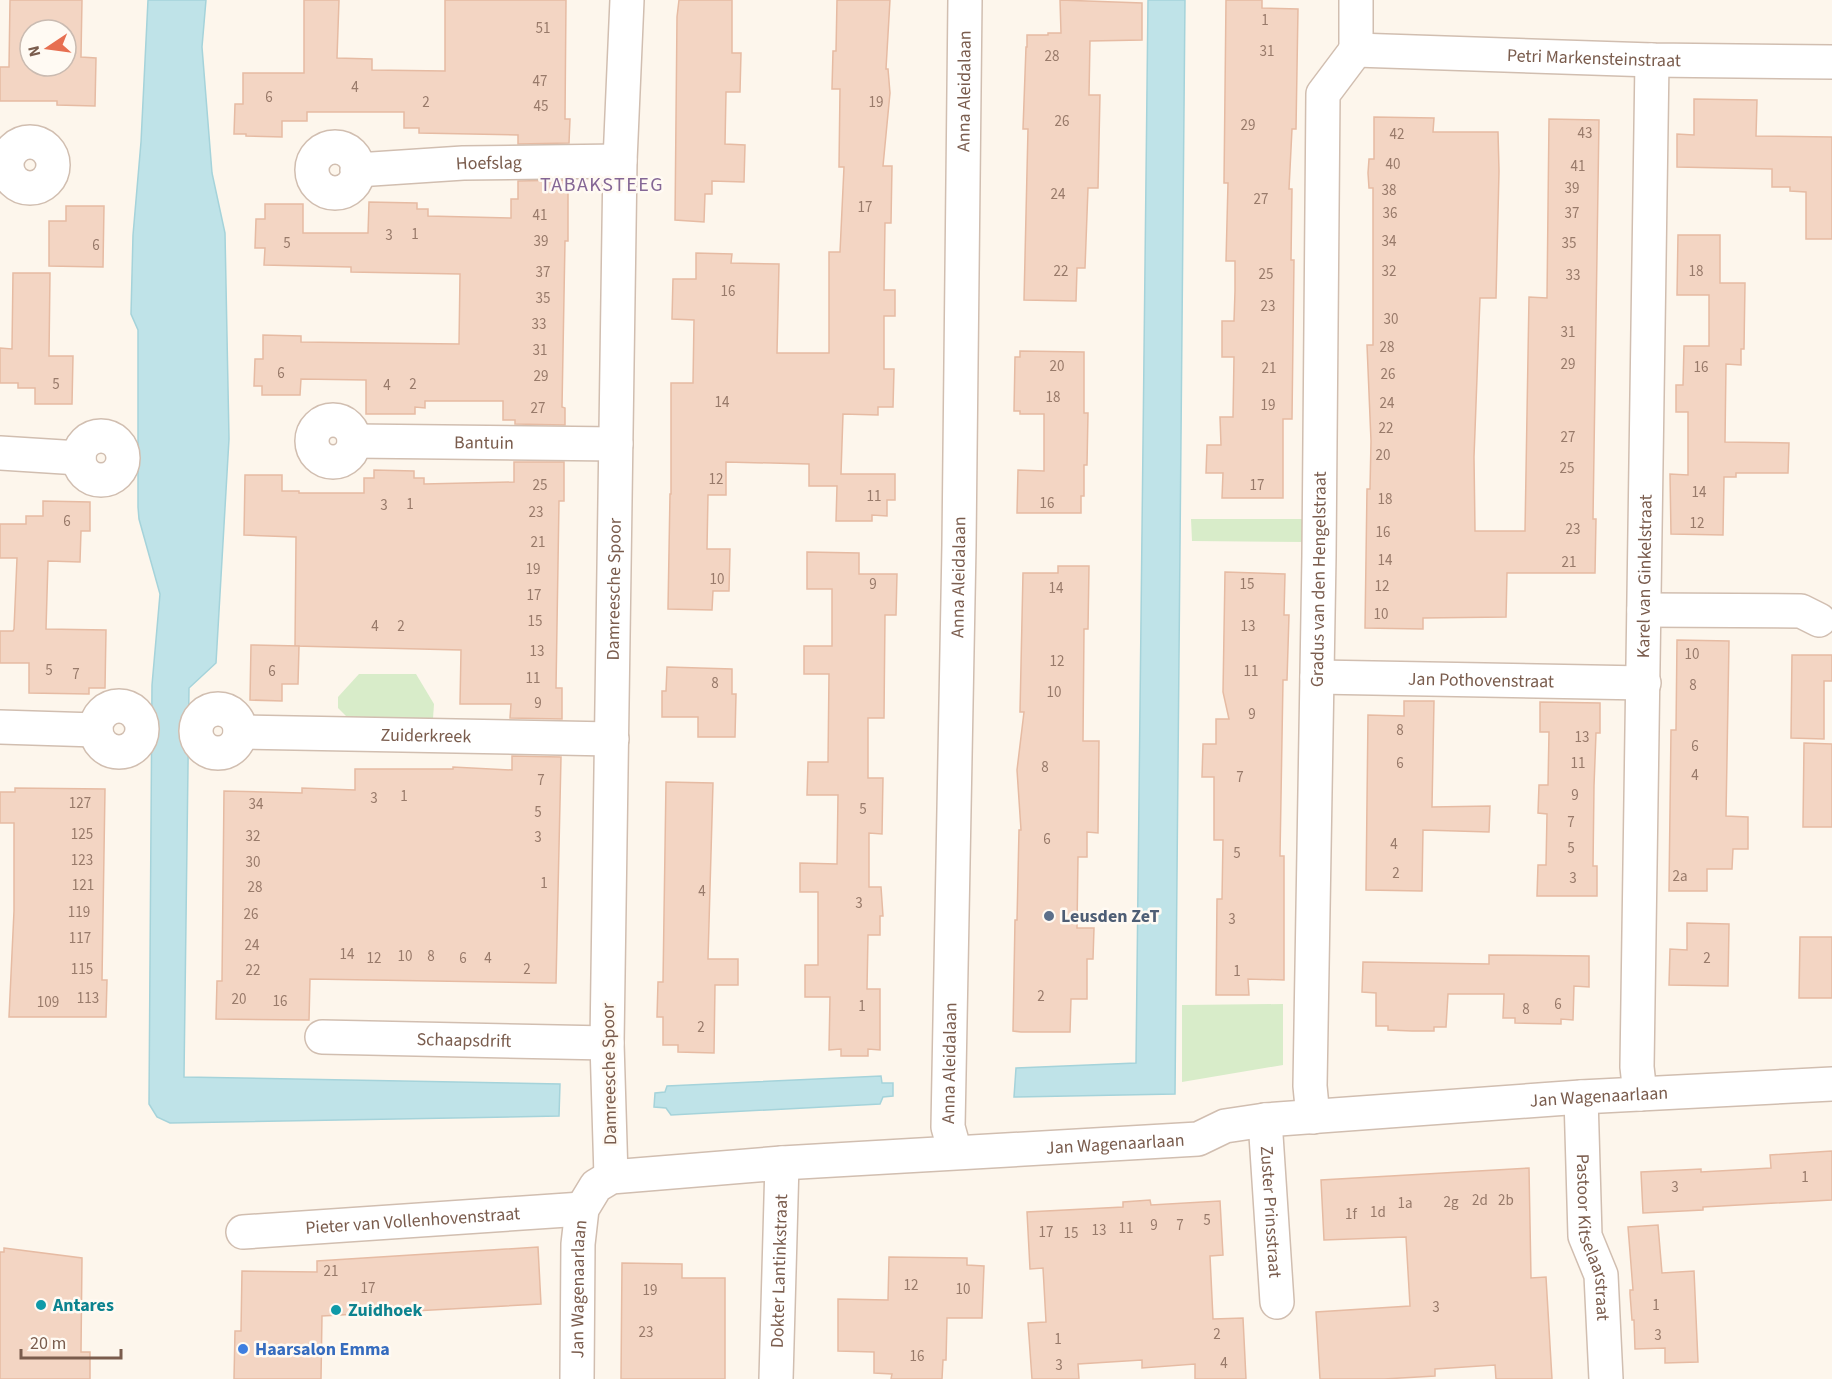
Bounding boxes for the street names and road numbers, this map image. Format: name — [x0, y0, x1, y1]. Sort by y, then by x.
street label: Anna Aleidalaan — [951, 30, 978, 152]
street label: Petri Markensteinstraat — [1506, 43, 1681, 73]
street label: Hoefslag — [455, 150, 522, 176]
street label: Bantuin — [454, 430, 514, 456]
street label: Gradus van den Hengelstraat — [1305, 471, 1333, 687]
street label: Karel van Ginkelstraat — [1631, 494, 1659, 658]
street label: Anna Aleidalaan — [945, 516, 972, 638]
street label: Damreesche Spoor — [601, 517, 628, 661]
street label: Jan Pothovenstraat — [1408, 667, 1554, 694]
street label: Zuiderkreek — [380, 723, 472, 749]
street label: Damreesche Spoor — [596, 1002, 623, 1145]
street label: Anna Aleidalaan — [936, 1002, 963, 1124]
street label: Schaapsdrift — [416, 1027, 512, 1054]
street label: Jan Wagenaarlaan — [1529, 1081, 1669, 1114]
street label: Jan Wagenaarlaan — [1045, 1128, 1185, 1161]
street label: Zuster Prinsstraat — [1254, 1145, 1287, 1279]
street label: Pastoor Kitselaarstraat — [1570, 1154, 1615, 1321]
street label: Dokter Lantinkstraat — [765, 1194, 794, 1348]
street label: Pieter van Vollenhovenstraat — [304, 1201, 521, 1241]
street label: Jan Wagenaarlaan — [565, 1218, 594, 1358]

